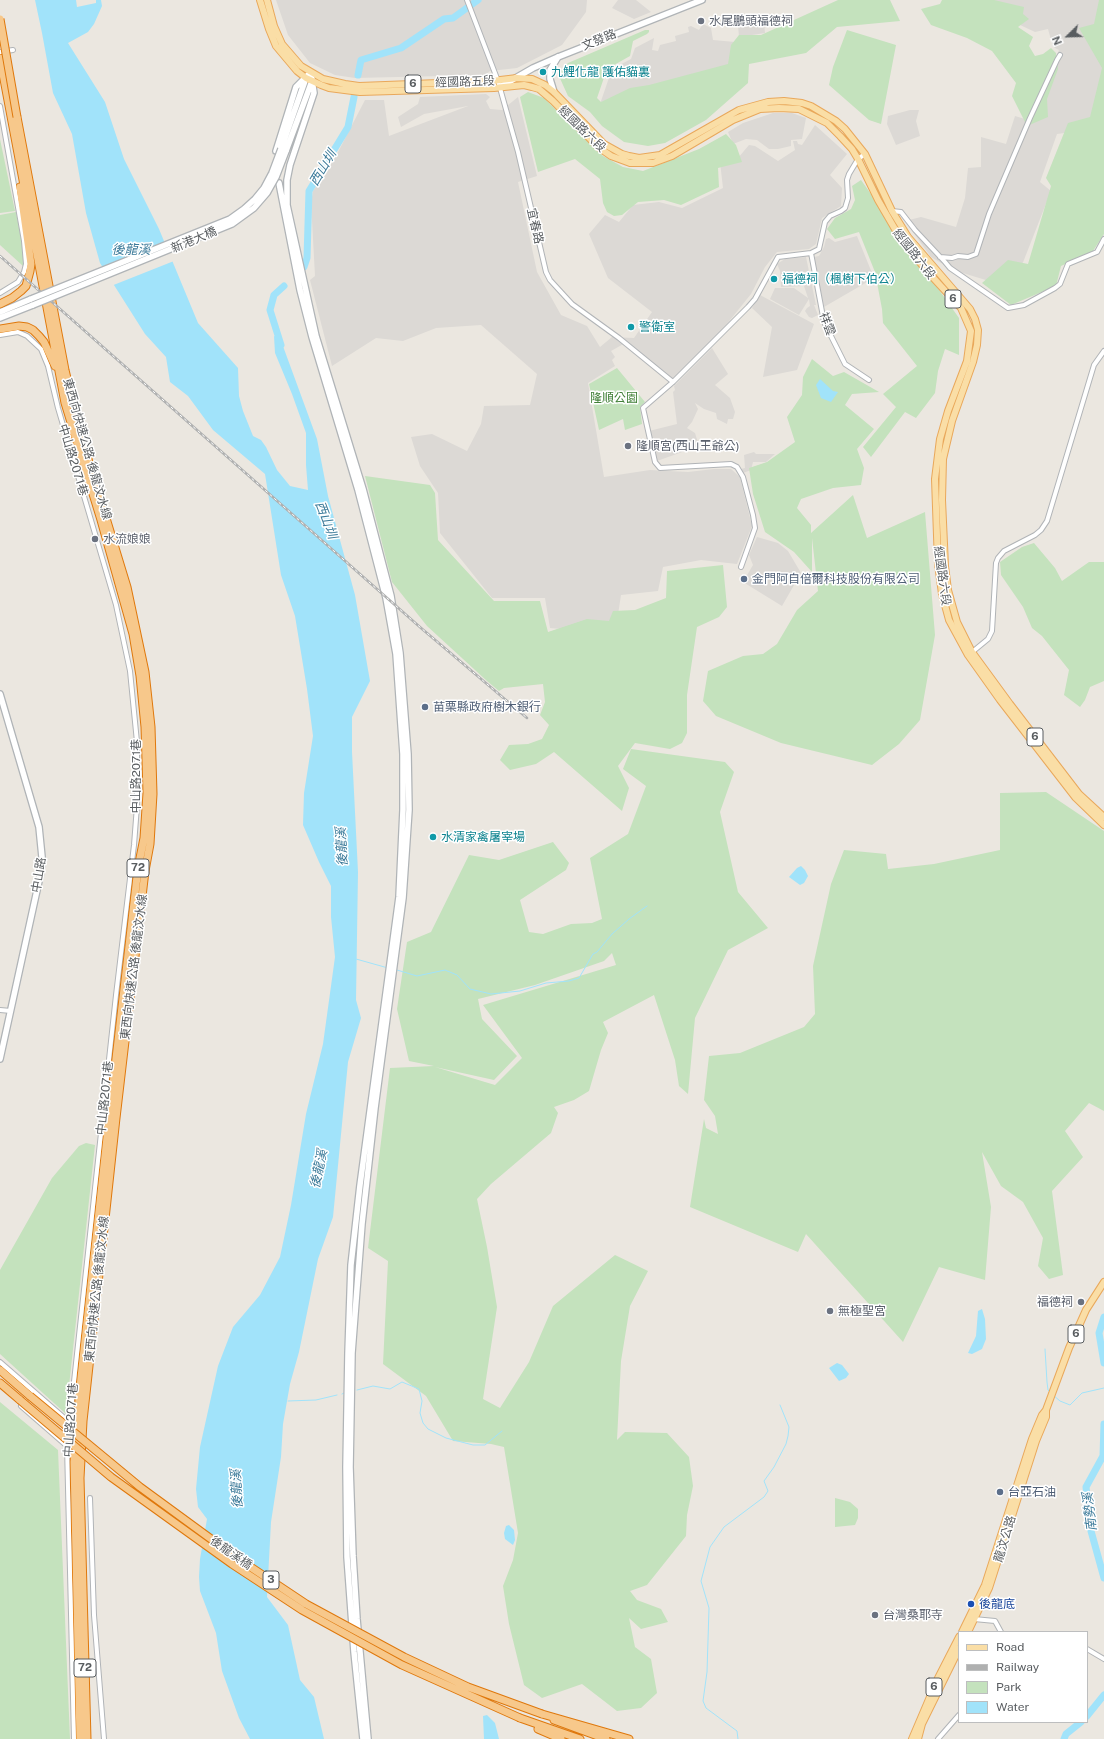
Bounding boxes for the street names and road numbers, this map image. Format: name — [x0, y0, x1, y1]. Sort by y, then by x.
street label: 文發路 — [580, 27, 618, 53]
street label: 經國路五段 — [435, 74, 495, 90]
road number: 6 — [405, 75, 421, 93]
street label: 經國路六段 — [555, 103, 609, 155]
street label: 宜春路 — [524, 207, 546, 245]
street label: 新港大橋 — [169, 224, 219, 256]
street label: 經國路六段 — [890, 226, 938, 282]
road number: 6 — [945, 290, 961, 308]
street label: 祥雲 — [816, 310, 838, 338]
street label: 東西向快速公路 後龍汶水線 — [60, 376, 114, 522]
street label: 中山路2071巷 — [55, 422, 91, 498]
street label: 經國路六段 — [931, 545, 953, 607]
road number: 6 — [1027, 728, 1043, 746]
street label: 中山路2071巷 — [129, 739, 143, 813]
street label: 中山路 — [29, 856, 49, 894]
road number: 72 — [127, 859, 149, 877]
street label: 東西向快速公路 後龍汶水線 — [118, 893, 150, 1041]
street label: 中山路2071巷 — [94, 1060, 116, 1136]
street label: 東西向快速公路 後龍汶水線 — [82, 1215, 112, 1363]
road number: 6 — [1068, 1325, 1084, 1343]
street label: 中山路2071巷 — [61, 1382, 81, 1458]
street label: 龍汶公路 — [991, 1514, 1019, 1564]
street label: 後龍溪橋 — [207, 1533, 255, 1573]
road number: 3 — [263, 1571, 279, 1589]
road number: 72 — [74, 1659, 96, 1677]
road number: 6 — [926, 1678, 942, 1696]

